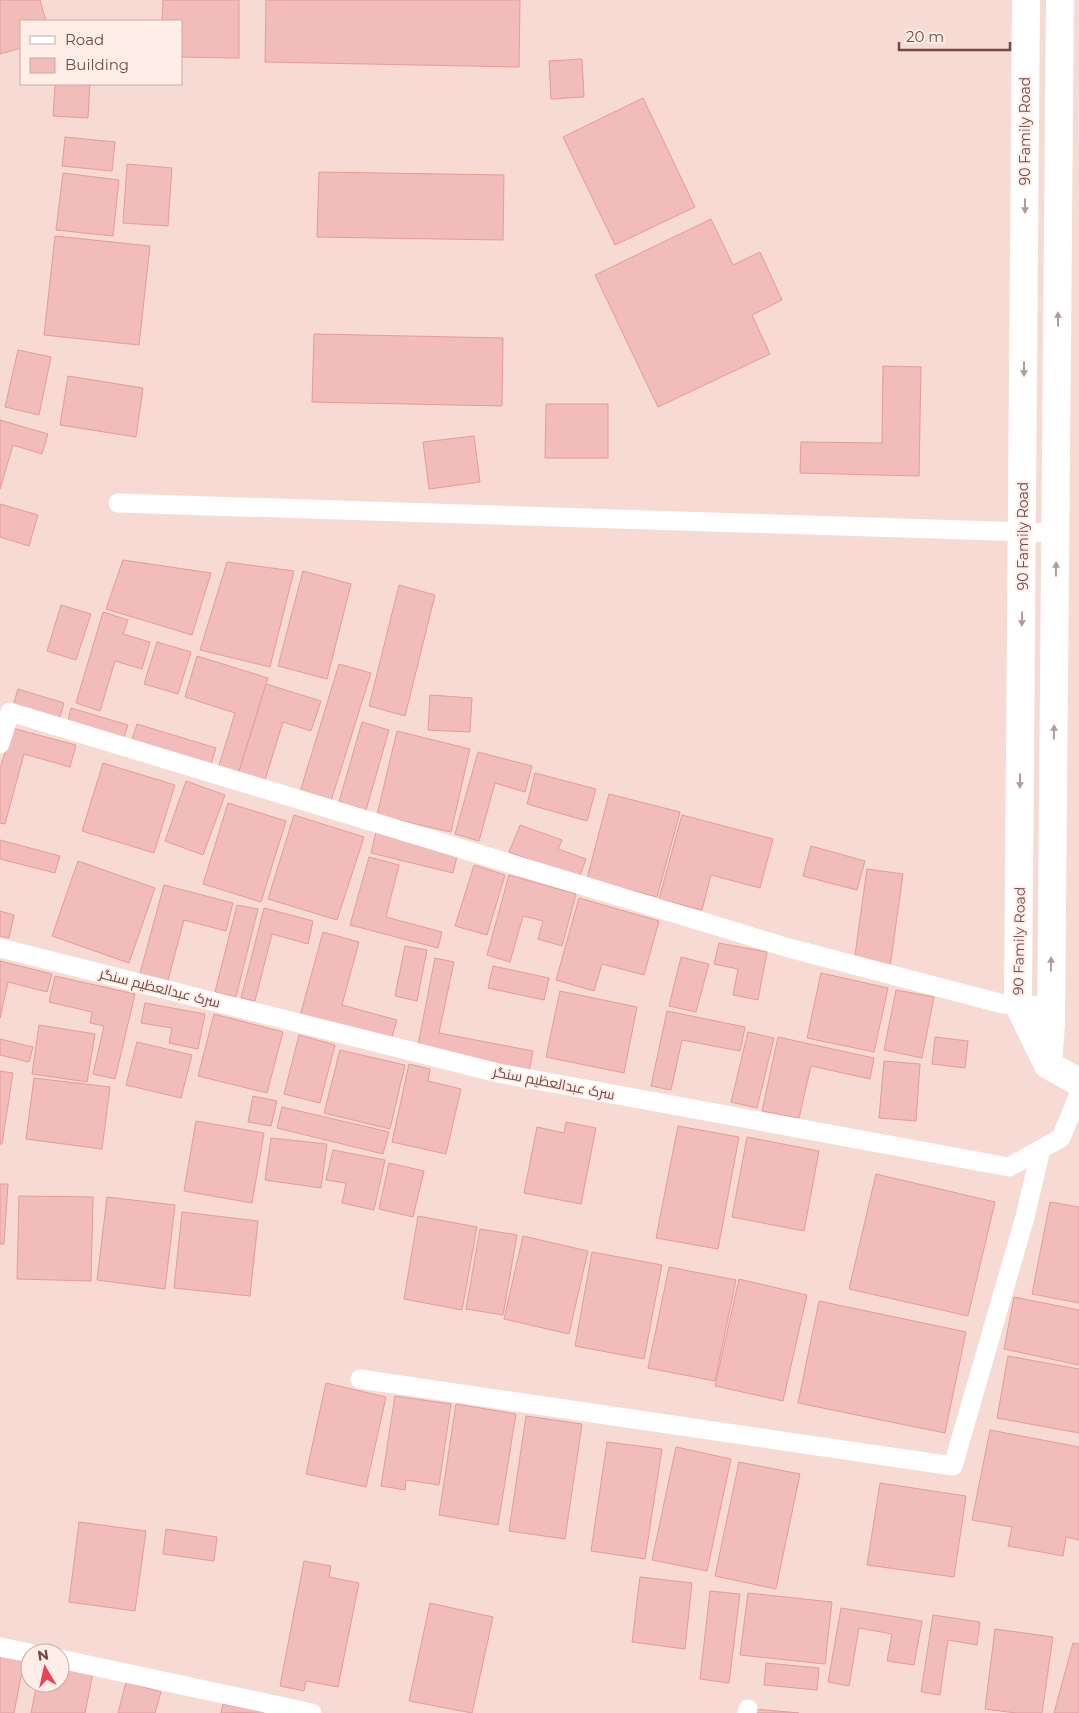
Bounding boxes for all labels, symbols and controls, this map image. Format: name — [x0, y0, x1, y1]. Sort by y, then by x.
legend — [20, 20, 182, 85]
scale bar — [899, 20, 1010, 52]
text: 20 m — [906, 27, 944, 46]
text: Road — [65, 30, 104, 49]
text: Building — [65, 55, 129, 74]
street label: 90 Family Road — [1016, 77, 1034, 185]
one-way arrow — [1021, 198, 1029, 214]
one-way arrow — [1054, 311, 1062, 327]
one-way arrow — [1020, 361, 1028, 377]
street label: 90 Family Road — [1014, 482, 1032, 590]
one-way arrow — [1052, 561, 1060, 577]
one-way arrow — [1018, 611, 1026, 627]
one-way arrow — [1050, 723, 1058, 739]
one-way arrow — [1016, 773, 1024, 789]
street label: 90 Family Road — [1009, 887, 1029, 995]
one-way arrow — [1047, 956, 1055, 972]
street label: سرک عبدالعظیم سنگر — [96, 964, 222, 1013]
street label: سرک عبدالعظیم سنگر — [490, 1062, 617, 1105]
north arrow — [20, 1643, 70, 1693]
text: N — [36, 1645, 50, 1665]

